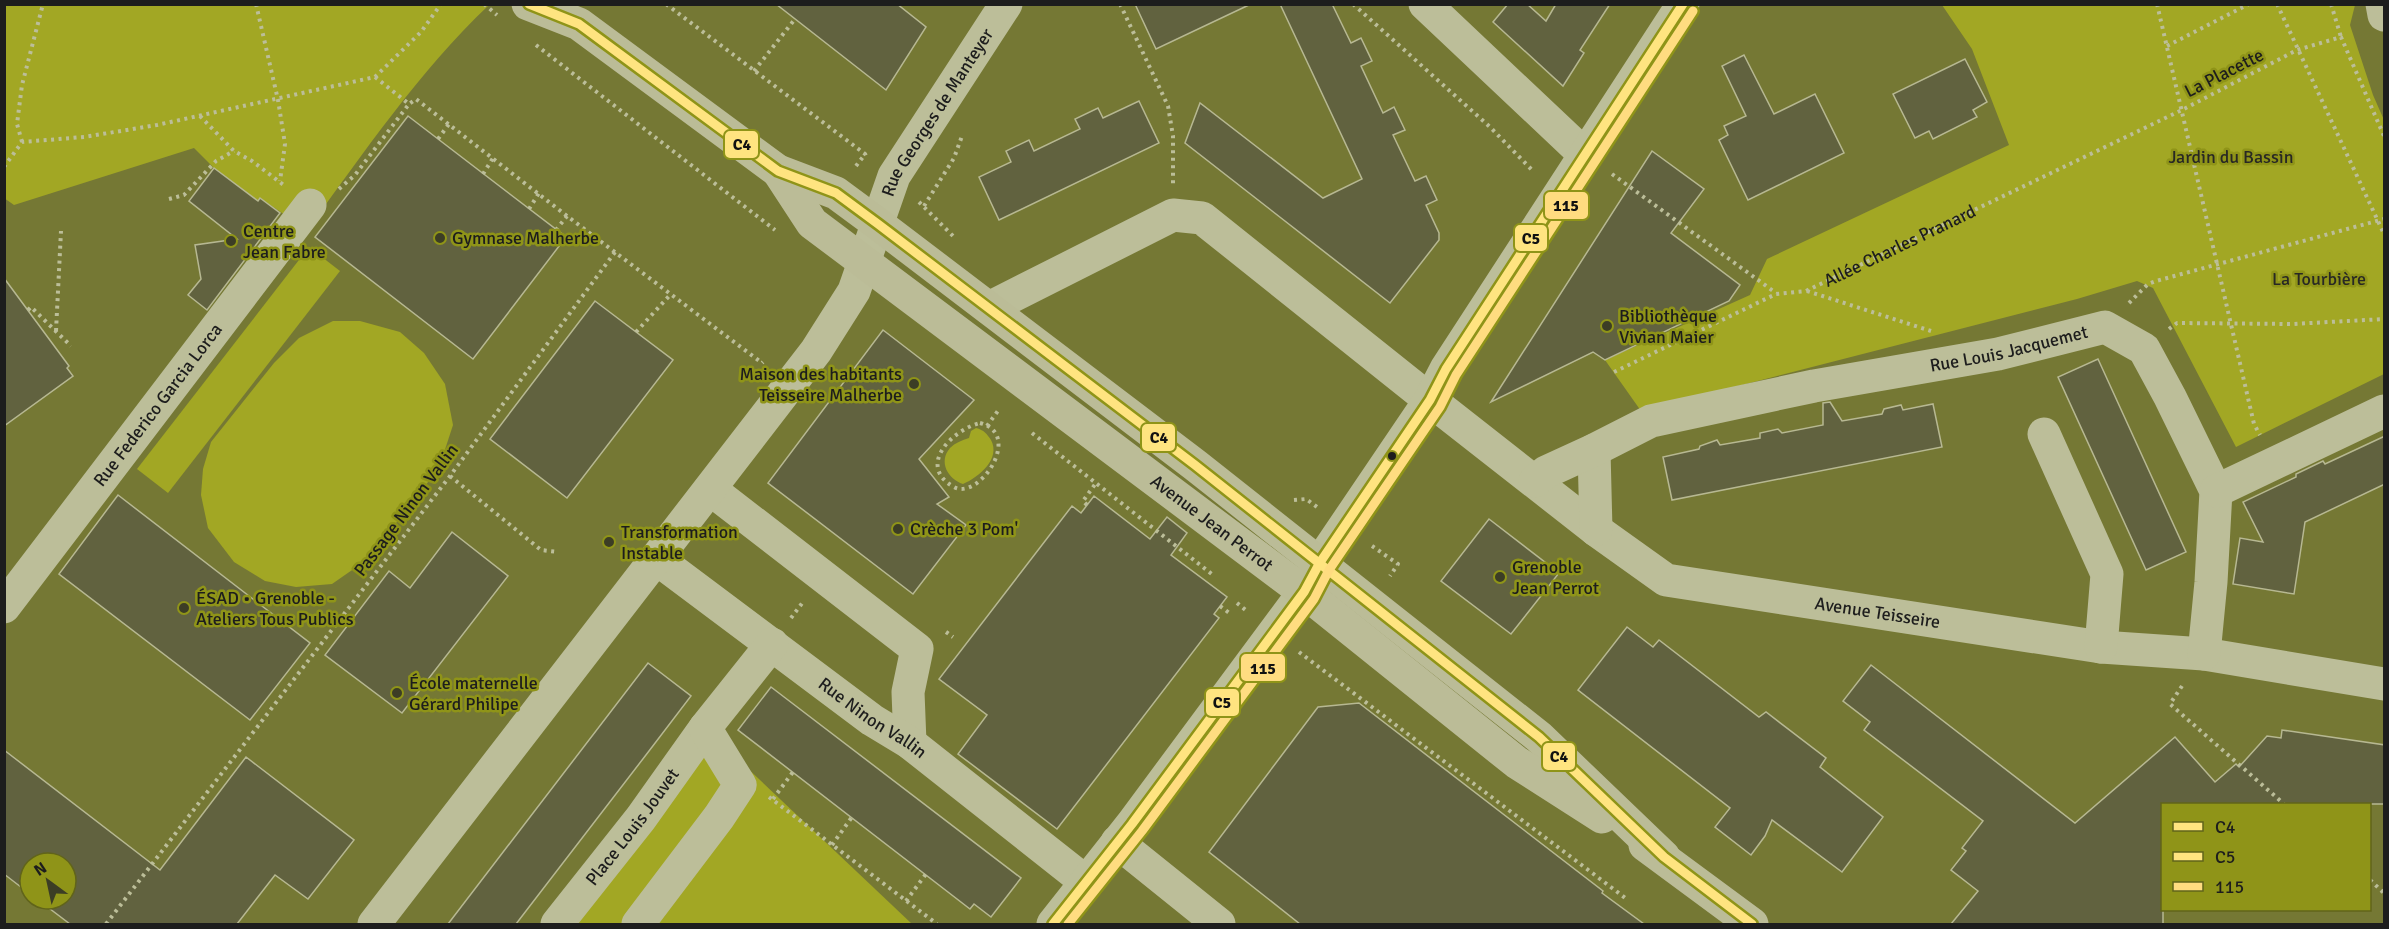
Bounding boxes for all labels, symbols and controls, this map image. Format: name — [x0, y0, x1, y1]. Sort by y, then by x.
street label: Rue Georges de Manteyer — [877, 24, 998, 199]
street label: La Placette — [2181, 44, 2267, 102]
line badge: C4 — [724, 130, 759, 159]
text: C4 — [733, 135, 752, 155]
park label: Jardin du Bassin — [2168, 146, 2294, 168]
line badge: 115 — [1544, 191, 1589, 220]
text: 115 — [1553, 196, 1579, 216]
street label: Allée Charles Pranard — [1820, 200, 1979, 292]
place label: Centre Jean Fabre — [243, 220, 326, 263]
line badge: C5 — [1514, 224, 1548, 252]
place label: Gymnase Malherbe — [452, 227, 599, 249]
text: C5 — [1522, 229, 1540, 249]
marker: Gymnase Malherbe — [433, 231, 447, 245]
marker: Centre Jean Fabre — [224, 234, 238, 248]
park label: La Tourbière — [2272, 268, 2366, 290]
place label: Bibliothèque Vivian Maier — [1619, 305, 1717, 348]
street label: Rue Federico Garcia Lorca — [89, 319, 227, 491]
marker: Bibliothèque Vivian Maier — [1600, 319, 1614, 333]
street label: Rue Louis Jacquemet — [1928, 321, 2090, 377]
place label: Maison des habitants Teisseire Malherbe — [739, 363, 902, 406]
marker: Maison des habitants Teisseire Malherbe — [907, 377, 921, 391]
line badge: C4 — [1141, 423, 1176, 452]
text: C4 — [1150, 428, 1169, 448]
street label: Passage Ninon Vallin — [349, 439, 463, 581]
unlabelled marker — [1386, 450, 1398, 462]
street label: Avenue Jean Perrot — [1146, 470, 1278, 576]
place label: Crèche 3 Pom' — [910, 518, 1018, 540]
place label: Transformation Instable — [621, 521, 738, 564]
marker: Crèche 3 Pom' — [891, 522, 905, 536]
marker: Transformation Instable — [602, 535, 616, 549]
place label: Grenoble Jean Perrot — [1512, 556, 1599, 599]
marker: Grenoble Jean Perrot — [1493, 570, 1507, 584]
place label: ÉSAD • Grenoble - Ateliers Tous Publics — [196, 587, 354, 630]
street label: Avenue Teisseire — [1813, 592, 1942, 633]
marker: ÉSAD • Grenoble - Ateliers Tous Publics — [177, 601, 191, 615]
line badge: 115 — [1240, 653, 1286, 682]
text: 115 — [1250, 659, 1276, 679]
place label: École maternelle Gérard Philipe — [409, 672, 538, 715]
street label: Rue Ninon Vallin — [814, 673, 931, 763]
marker: École maternelle Gérard Philipe — [390, 686, 404, 700]
line badge: C5 — [1205, 688, 1240, 717]
text: C5 — [1213, 693, 1231, 713]
line badge: C4 — [1542, 742, 1576, 771]
text: C4 — [1550, 747, 1569, 767]
street label: Place Louis Jouvet — [581, 764, 684, 890]
legend — [2161, 803, 2371, 911]
text: C4 — [2215, 816, 2236, 838]
text: C5 — [2215, 846, 2236, 868]
north arrow — [18, 851, 78, 911]
text: N — [30, 858, 50, 881]
text: 115 — [2215, 876, 2244, 898]

